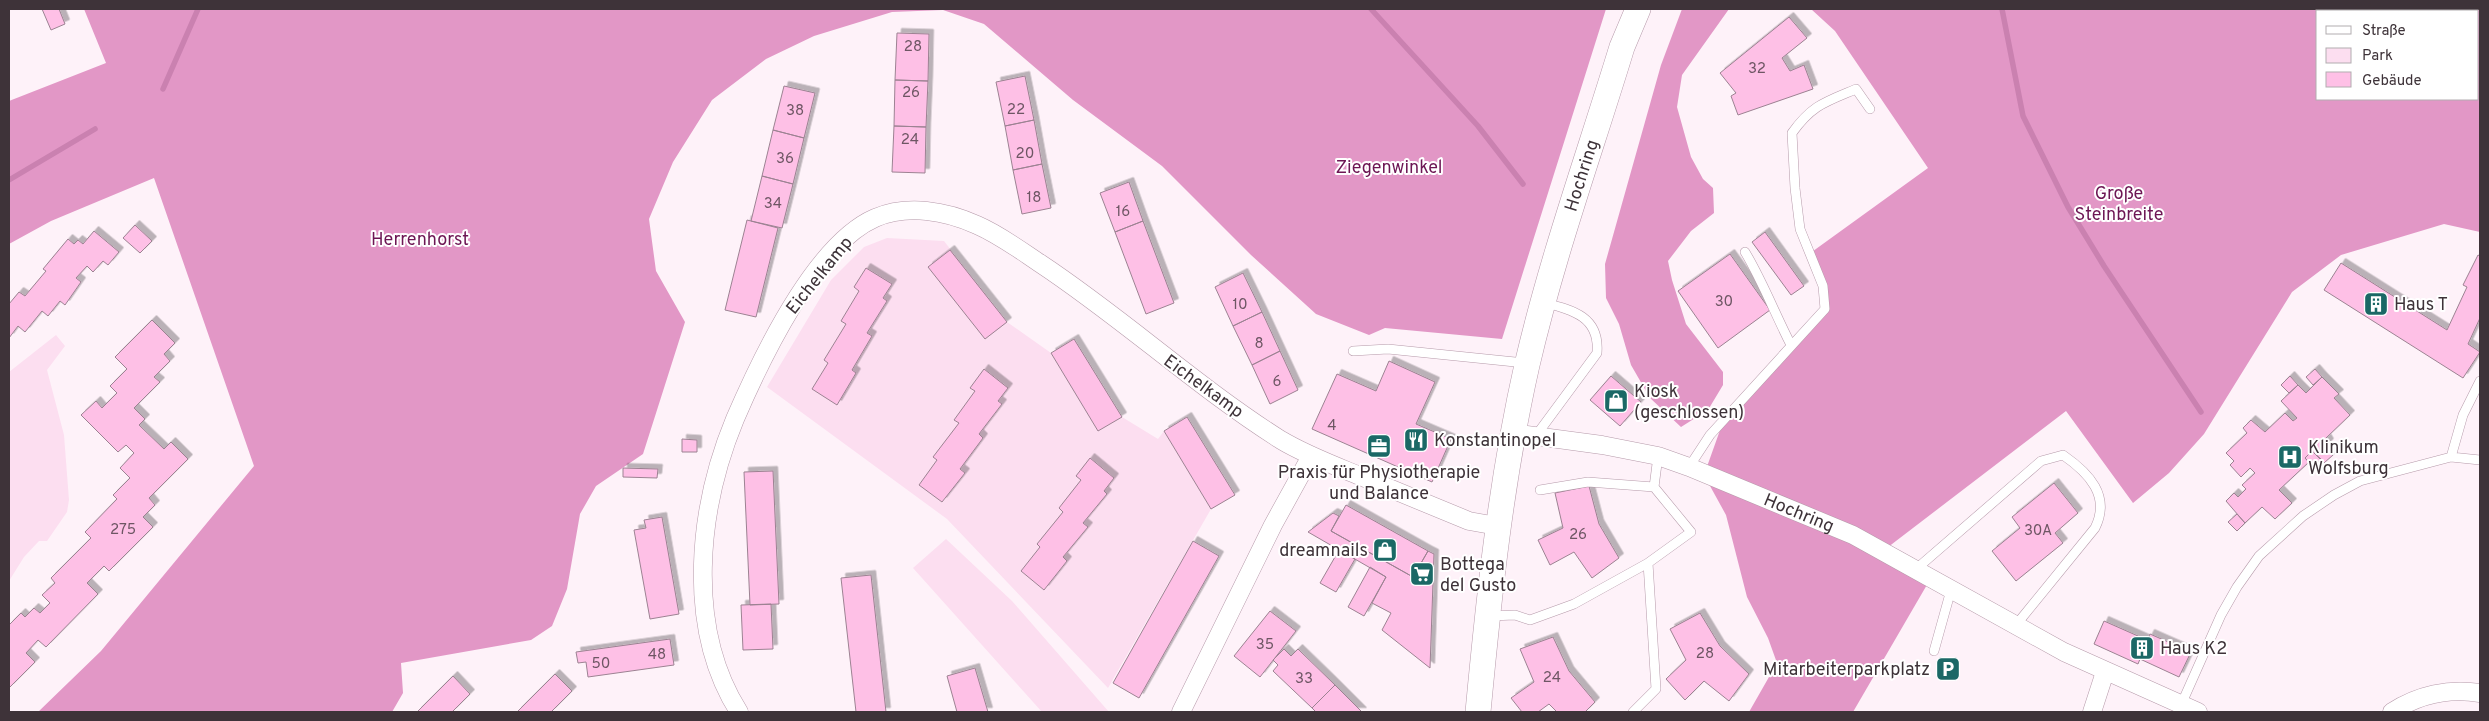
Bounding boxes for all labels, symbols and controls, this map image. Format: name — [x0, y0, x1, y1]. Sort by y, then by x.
legend — [2316, 10, 2479, 100]
text: Straße — [2362, 22, 2406, 41]
house number: 28 — [904, 38, 922, 57]
text: Park — [2362, 47, 2393, 66]
house number: 32 — [1748, 60, 1766, 79]
text: Gebäude — [2362, 72, 2422, 91]
house number: 26 — [902, 84, 920, 103]
house number: 22 — [1007, 101, 1025, 120]
house number: 38 — [786, 102, 804, 121]
house number: 24 — [901, 131, 919, 150]
street label: Hochring — [1560, 137, 1605, 215]
house number: 20 — [1016, 145, 1034, 164]
house number: 36 — [776, 150, 794, 169]
park label: Ziegenwinkel — [1335, 157, 1443, 180]
park label: Große Steinbreite — [2075, 183, 2163, 227]
house number: 18 — [1027, 189, 1041, 208]
house number: 34 — [764, 195, 782, 214]
house number: 16 — [1116, 203, 1130, 222]
park label: Herrenhorst — [371, 229, 469, 252]
street label: Eichelkamp — [782, 232, 859, 320]
building icon: Haus T — [2363, 291, 2389, 317]
house number: 30 — [1715, 293, 1733, 312]
place label: Haus T — [2394, 294, 2448, 317]
house number: 10 — [1232, 296, 1248, 315]
house number: 8 — [1254, 335, 1264, 354]
street label: Eichelkamp — [1158, 350, 1248, 424]
house number: 6 — [1273, 373, 1282, 392]
place label: Kiosk (geschlossen) — [1634, 381, 1744, 425]
shop icon: Kiosk (geschlossen) — [1603, 388, 1629, 414]
house number: 4 — [1327, 417, 1337, 436]
restaurant icon: Konstantinopel — [1403, 427, 1429, 453]
place label: Konstantinopel — [1434, 430, 1556, 453]
office icon: Praxis für Physiotherapie und Balance — [1366, 433, 1392, 459]
place label: Klinikum Wolfsburg — [2308, 437, 2389, 481]
hospital icon: Klinikum Wolfsburg — [2277, 444, 2303, 470]
place label: Praxis für Physiotherapie und Balance — [1278, 462, 1480, 506]
street label: Hochring — [1760, 489, 1837, 539]
house number: 275 — [110, 521, 136, 540]
house number: 30A — [2024, 522, 2052, 541]
house number: 26 — [1569, 526, 1587, 545]
shop icon: dreamnails — [1372, 537, 1398, 563]
place label: dreamnails — [1279, 540, 1368, 563]
place label: Bottega del Gusto — [1440, 554, 1516, 598]
supermarket icon: Bottega del Gusto — [1409, 561, 1435, 587]
building icon: Haus K2 — [2129, 635, 2155, 661]
house number: 35 — [1256, 636, 1274, 655]
place label: Haus K2 — [2160, 638, 2227, 661]
house number: 28 — [1696, 645, 1714, 664]
house number: 48 — [648, 646, 666, 665]
house number: 50 — [592, 655, 610, 674]
parking icon: Mitarbeiterparkplatz — [1935, 656, 1961, 682]
place label: Mitarbeiterparkplatz — [1763, 659, 1930, 682]
house number: 24 — [1543, 669, 1561, 688]
house number: 33 — [1295, 670, 1313, 689]

